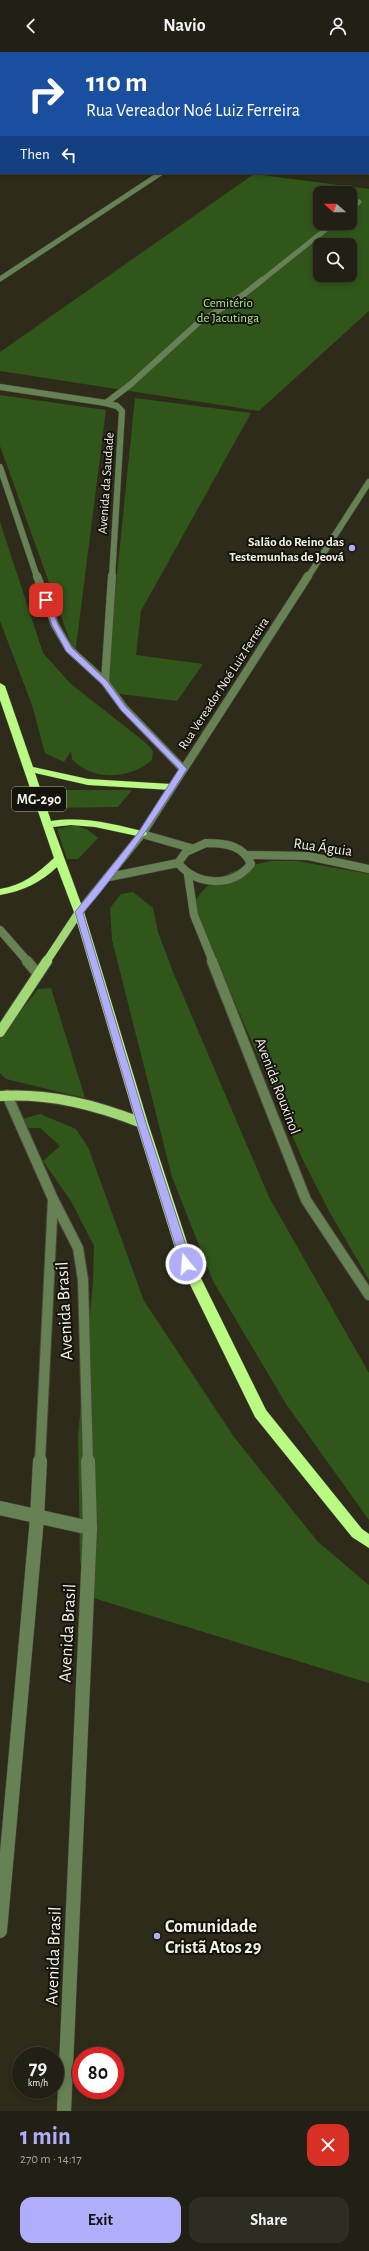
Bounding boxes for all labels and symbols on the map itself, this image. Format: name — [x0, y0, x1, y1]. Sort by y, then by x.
north arrow — [313, 186, 357, 230]
park label: Cemitério de Jacutinga — [197, 297, 259, 325]
street label: Avenida da Saudade — [96, 432, 117, 535]
place label: Salão do Reino das Testemunhas de Jeová — [229, 536, 344, 564]
marker: Salão do Reino das Testemunhas de Jeová — [347, 543, 357, 553]
pin — [29, 583, 63, 617]
street label: Rua Vereador Noé Luiz Ferreira — [177, 615, 272, 752]
road number: MG-290 — [12, 787, 66, 811]
street label: Rua Águia — [293, 834, 354, 859]
street label: Avenida Rouxinol — [252, 1036, 303, 1136]
position arrow — [165, 1243, 207, 1285]
street label: Avenida Brasil — [53, 1261, 77, 1361]
street label: Avenida Brasil — [56, 1583, 80, 1683]
street label: Avenida Brasil — [43, 1906, 65, 2006]
place label: Comunidade Cristã Atos 29 — [165, 1918, 262, 1957]
marker: Comunidade Cristã Atos 29 — [152, 1931, 162, 1941]
speed limit sign: 80 — [72, 2047, 124, 2099]

